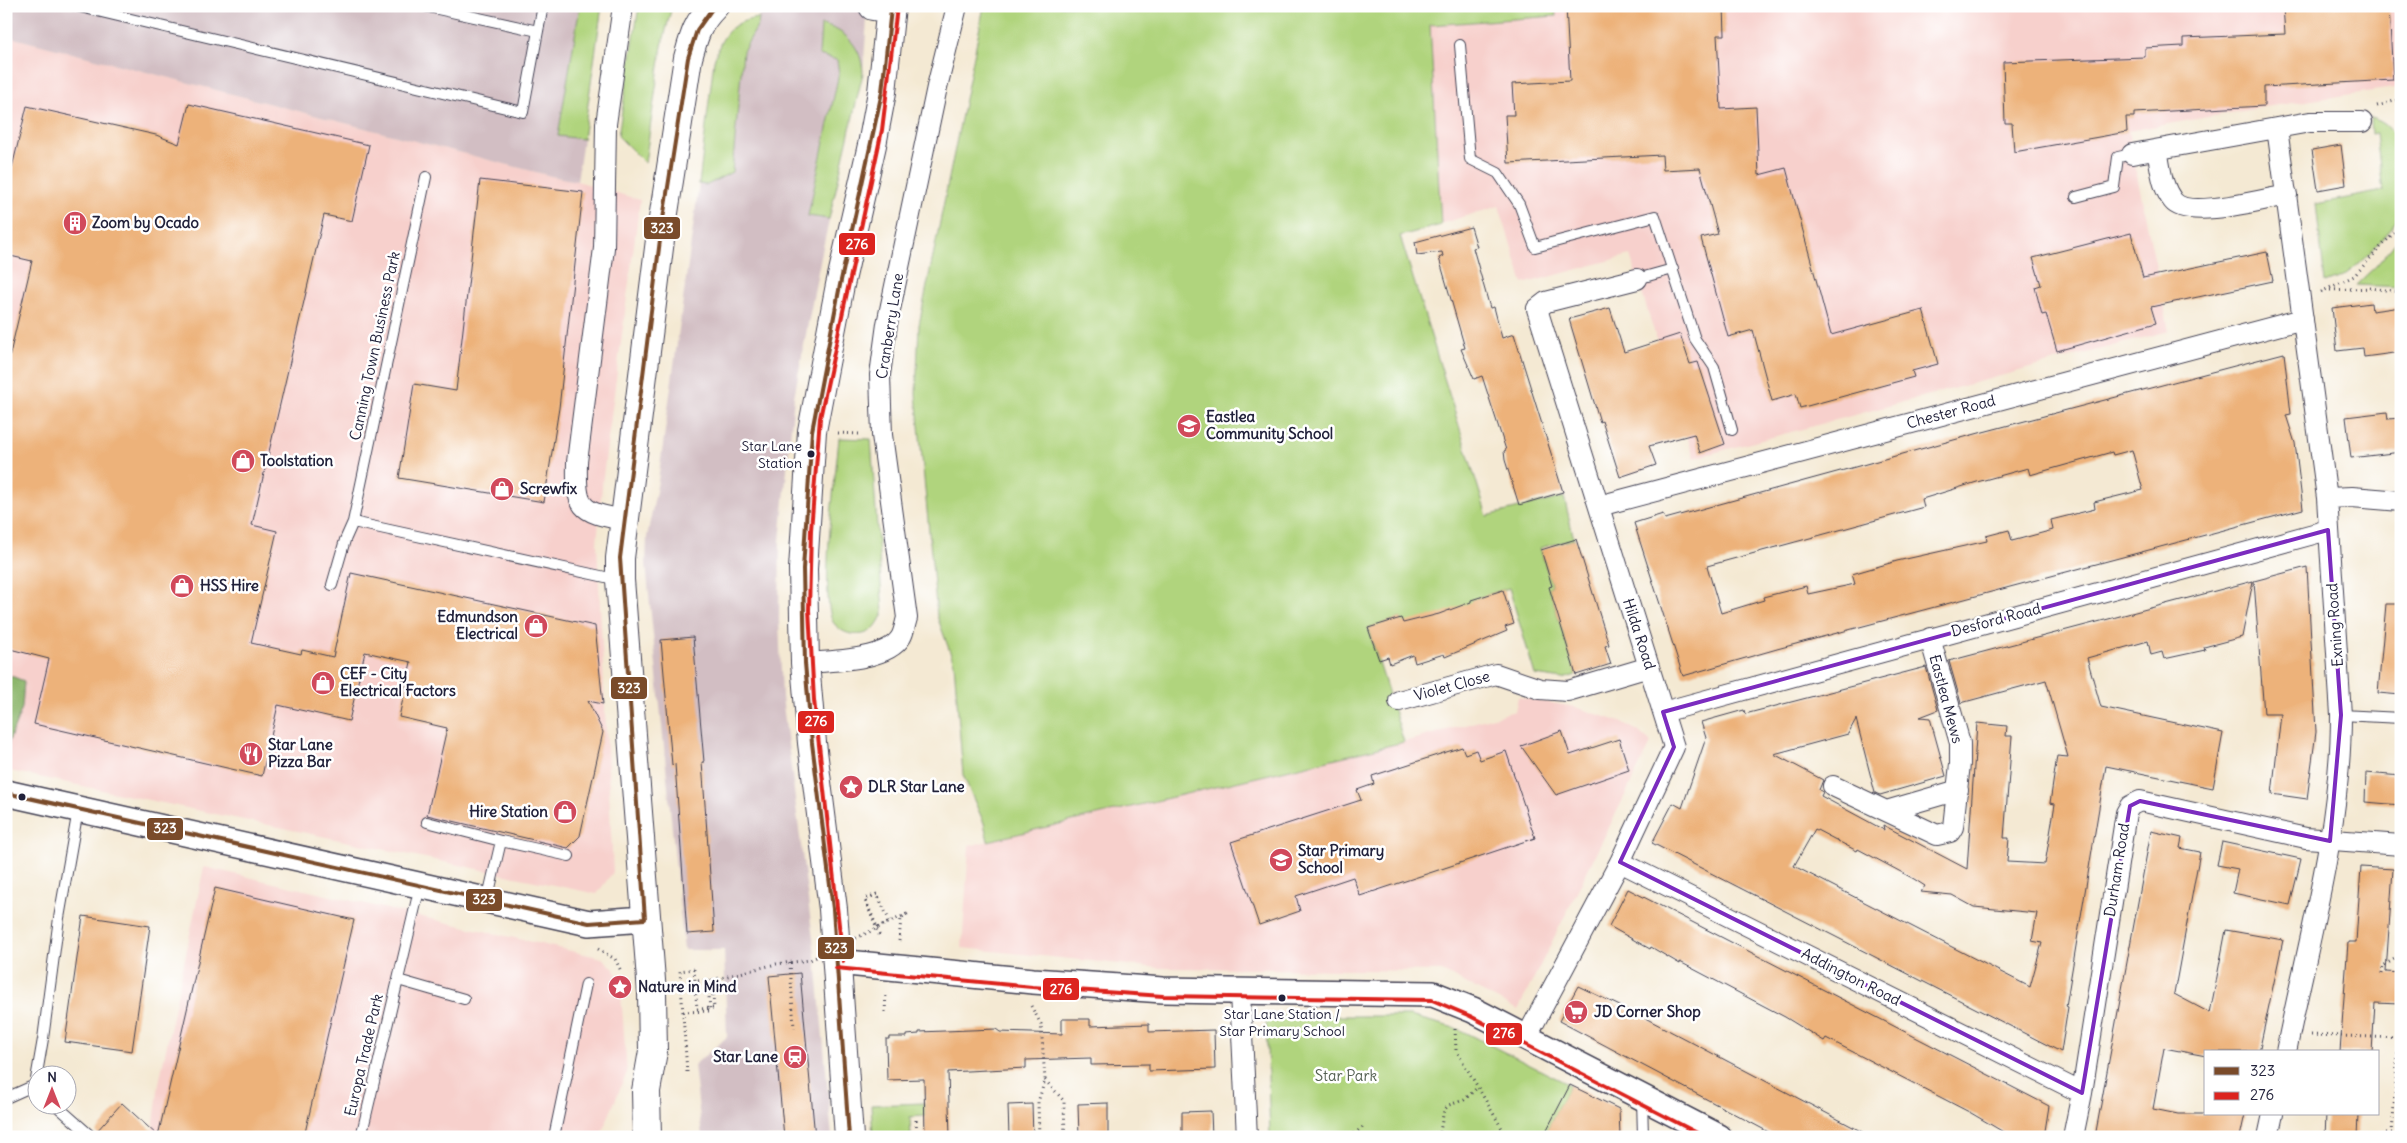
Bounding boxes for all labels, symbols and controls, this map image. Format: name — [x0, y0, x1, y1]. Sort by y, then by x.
building icon: Zoom by Ocado — [62, 210, 88, 236]
place label: Zoom by Ocado — [92, 213, 200, 233]
line badge: 323 — [643, 216, 681, 240]
text: 323 — [650, 219, 674, 237]
line badge: 276 — [838, 232, 876, 256]
text: 276 — [846, 235, 868, 253]
street label: Canning Town Business Park — [345, 249, 404, 442]
street label: Cranberry Lane — [872, 272, 907, 380]
street label: Chester Road — [1904, 390, 1998, 433]
place label: Eastlea Community School — [1206, 407, 1333, 444]
school or university icon: Eastlea Community School — [1176, 413, 1202, 439]
place label: Star Lane Station — [742, 437, 802, 472]
shop icon: Toolstation — [230, 448, 256, 474]
marker: Star Lane Station — [806, 449, 816, 459]
place label: Toolstation — [260, 451, 333, 470]
shop icon: Screwfix — [489, 476, 515, 502]
place label: Screwfix — [520, 479, 578, 498]
shop icon: HSS Hire — [169, 573, 195, 599]
place label: HSS Hire — [200, 576, 259, 595]
street label: Exning Road — [2322, 582, 2347, 668]
street label: Hilda Road — [1619, 596, 1660, 672]
street label: Desford Road — [1949, 598, 2043, 641]
place label: Edmundson Electrical — [437, 607, 518, 643]
shop icon: Edmundson Electrical — [523, 613, 549, 639]
street label: Eastlea Mews — [1925, 652, 1968, 746]
place label: CEF - City Electrical Factors — [340, 664, 456, 700]
street label: Violet Close — [1412, 666, 1492, 705]
shop icon: CEF - City Electrical Factors — [310, 670, 336, 696]
line badge: 323 — [610, 676, 648, 700]
text: 323 — [617, 679, 641, 697]
line badge: 276 — [797, 710, 835, 734]
text: 276 — [805, 712, 827, 730]
place label: Star Lane Pizza Bar — [268, 735, 333, 771]
restaurant icon: Star Lane Pizza Bar — [238, 741, 264, 767]
place icon: DLR Star Lane — [838, 774, 864, 800]
place label: DLR Star Lane — [868, 777, 965, 796]
unlabelled marker — [17, 792, 27, 802]
shop icon: Hire Station — [552, 799, 578, 825]
place label: Hire Station — [469, 802, 548, 821]
line badge: 323 — [146, 817, 184, 841]
text: 323 — [153, 819, 177, 837]
street label: Durham Road — [2100, 822, 2133, 918]
place label: Star Primary School — [1298, 841, 1384, 877]
school or university icon: Star Primary School — [1268, 847, 1294, 873]
line badge: 323 — [465, 888, 503, 912]
text: 323 — [472, 890, 496, 908]
line badge: 323 — [817, 936, 855, 960]
text: 323 — [824, 939, 848, 957]
street label: Addington Road — [1799, 943, 1904, 1010]
place icon: Nature in Mind — [607, 974, 633, 1000]
place label: Nature in Mind — [638, 977, 737, 996]
line badge: 276 — [1042, 977, 1080, 1001]
text: 276 — [1050, 980, 1072, 998]
street label: Europa Trade Park — [340, 991, 387, 1118]
marker: Star Lane Station / Star Primary School — [1277, 993, 1287, 1003]
supermarket icon: JD Corner Shop — [1563, 999, 1589, 1025]
place label: JD Corner Shop — [1594, 1002, 1701, 1022]
place label: Star Lane Station / Star Primary School — [1219, 1005, 1345, 1040]
line badge: 276 — [1485, 1022, 1523, 1046]
text: 276 — [1493, 1024, 1515, 1042]
station icon: Star Lane — [782, 1044, 808, 1070]
place label: Star Lane — [713, 1047, 778, 1066]
legend — [2204, 1050, 2380, 1116]
text: 323 — [2250, 1061, 2275, 1080]
north arrow — [28, 1066, 78, 1116]
park label: Star Park — [1315, 1066, 1378, 1085]
text: N — [47, 1068, 57, 1086]
text: 276 — [2250, 1085, 2274, 1104]

